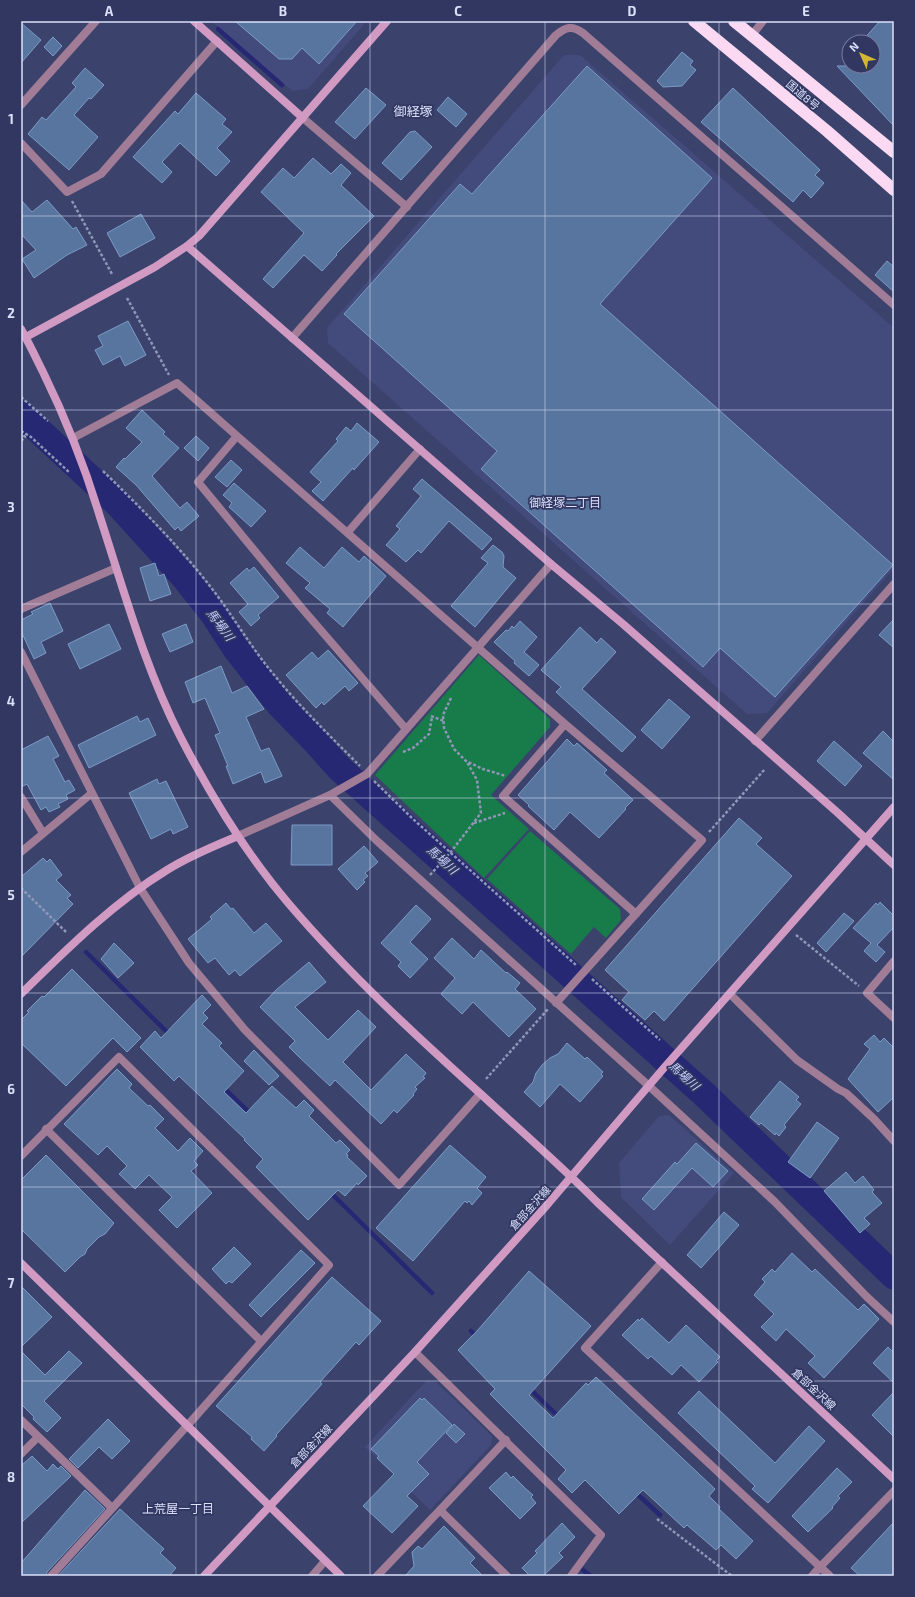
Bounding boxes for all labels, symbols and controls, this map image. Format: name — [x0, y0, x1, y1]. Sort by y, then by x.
text: A — [105, 3, 114, 19]
text: B — [279, 3, 287, 19]
text: C — [454, 3, 462, 19]
text: D — [628, 3, 637, 19]
text: E — [802, 3, 810, 19]
north arrow — [841, 34, 881, 74]
text: N — [846, 39, 861, 54]
street label: 国道8号 — [784, 77, 823, 112]
district label: 御経塚 — [393, 103, 433, 119]
text: 1 — [8, 111, 14, 127]
text: 2 — [7, 305, 15, 321]
district label: 御経塚二丁目 — [529, 495, 601, 509]
text: 3 — [7, 499, 15, 515]
water label: 馬場川 — [204, 606, 238, 645]
text: 4 — [7, 693, 15, 709]
water label: 馬場川 — [425, 842, 462, 878]
text: 5 — [7, 887, 15, 903]
water label: 馬場川 — [667, 1058, 704, 1094]
text: 6 — [7, 1081, 15, 1097]
street label: 倉部金沢線 — [506, 1183, 553, 1232]
text: 7 — [8, 1275, 15, 1291]
street label: 倉部金沢線 — [790, 1365, 839, 1412]
street label: 倉部金沢線 — [287, 1421, 334, 1470]
text: 8 — [7, 1469, 15, 1485]
district label: 上荒屋一丁目 — [142, 1501, 214, 1515]

